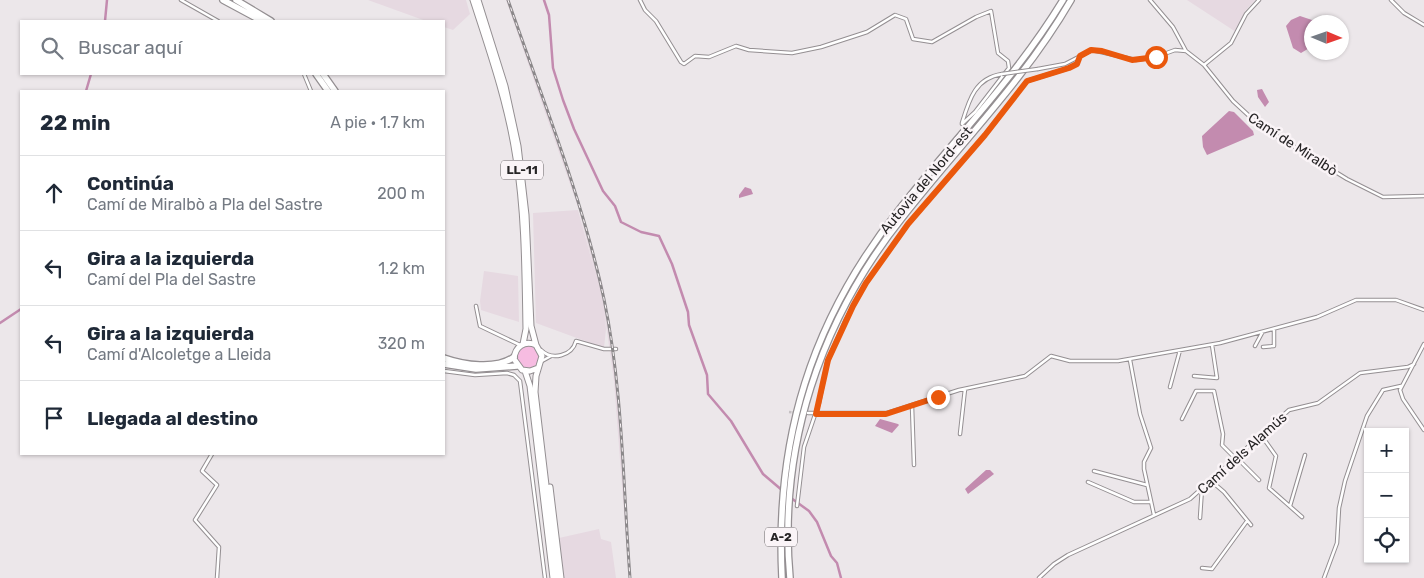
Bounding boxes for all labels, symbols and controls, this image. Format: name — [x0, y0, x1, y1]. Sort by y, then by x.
north arrow — [1304, 15, 1349, 60]
search box — [20, 20, 445, 75]
icon: search — [38, 34, 66, 62]
text: Buscar aquí — [78, 36, 182, 59]
route start — [1145, 46, 1168, 69]
street label: Camí de Miralbò — [1245, 109, 1341, 180]
text: 22 min — [40, 110, 111, 135]
text: A pie · 1.7 km — [330, 113, 425, 132]
street label: Autovia del Nord-est — [877, 123, 977, 237]
road number: LL-11 — [501, 160, 543, 180]
text: Continúa — [87, 172, 174, 195]
icon: ahead — [40, 179, 68, 207]
text: 200 m — [377, 184, 425, 203]
text: Camí de Miralbò a Pla del Sastre — [87, 195, 323, 214]
text: Gira a la izquierda — [87, 247, 254, 270]
icon: left — [40, 254, 68, 282]
text: 1.2 km — [378, 259, 425, 278]
text: Camí del Pla del Sastre — [87, 270, 256, 289]
text: Gira a la izquierda — [87, 322, 254, 345]
icon: left — [40, 329, 68, 357]
text: 320 m — [378, 334, 425, 353]
text: Camí d'Alcoletge a Lleida — [87, 345, 271, 364]
route end — [927, 386, 950, 409]
icon: arrive — [40, 404, 68, 432]
text: Llegada al destino — [87, 407, 258, 430]
street label: Camí dels Alamús — [1194, 409, 1291, 498]
map controls — [1364, 428, 1409, 563]
button: + — [1364, 428, 1409, 473]
button: − — [1364, 473, 1409, 518]
button: locate — [1364, 518, 1409, 563]
road number: A-2 — [765, 528, 797, 546]

